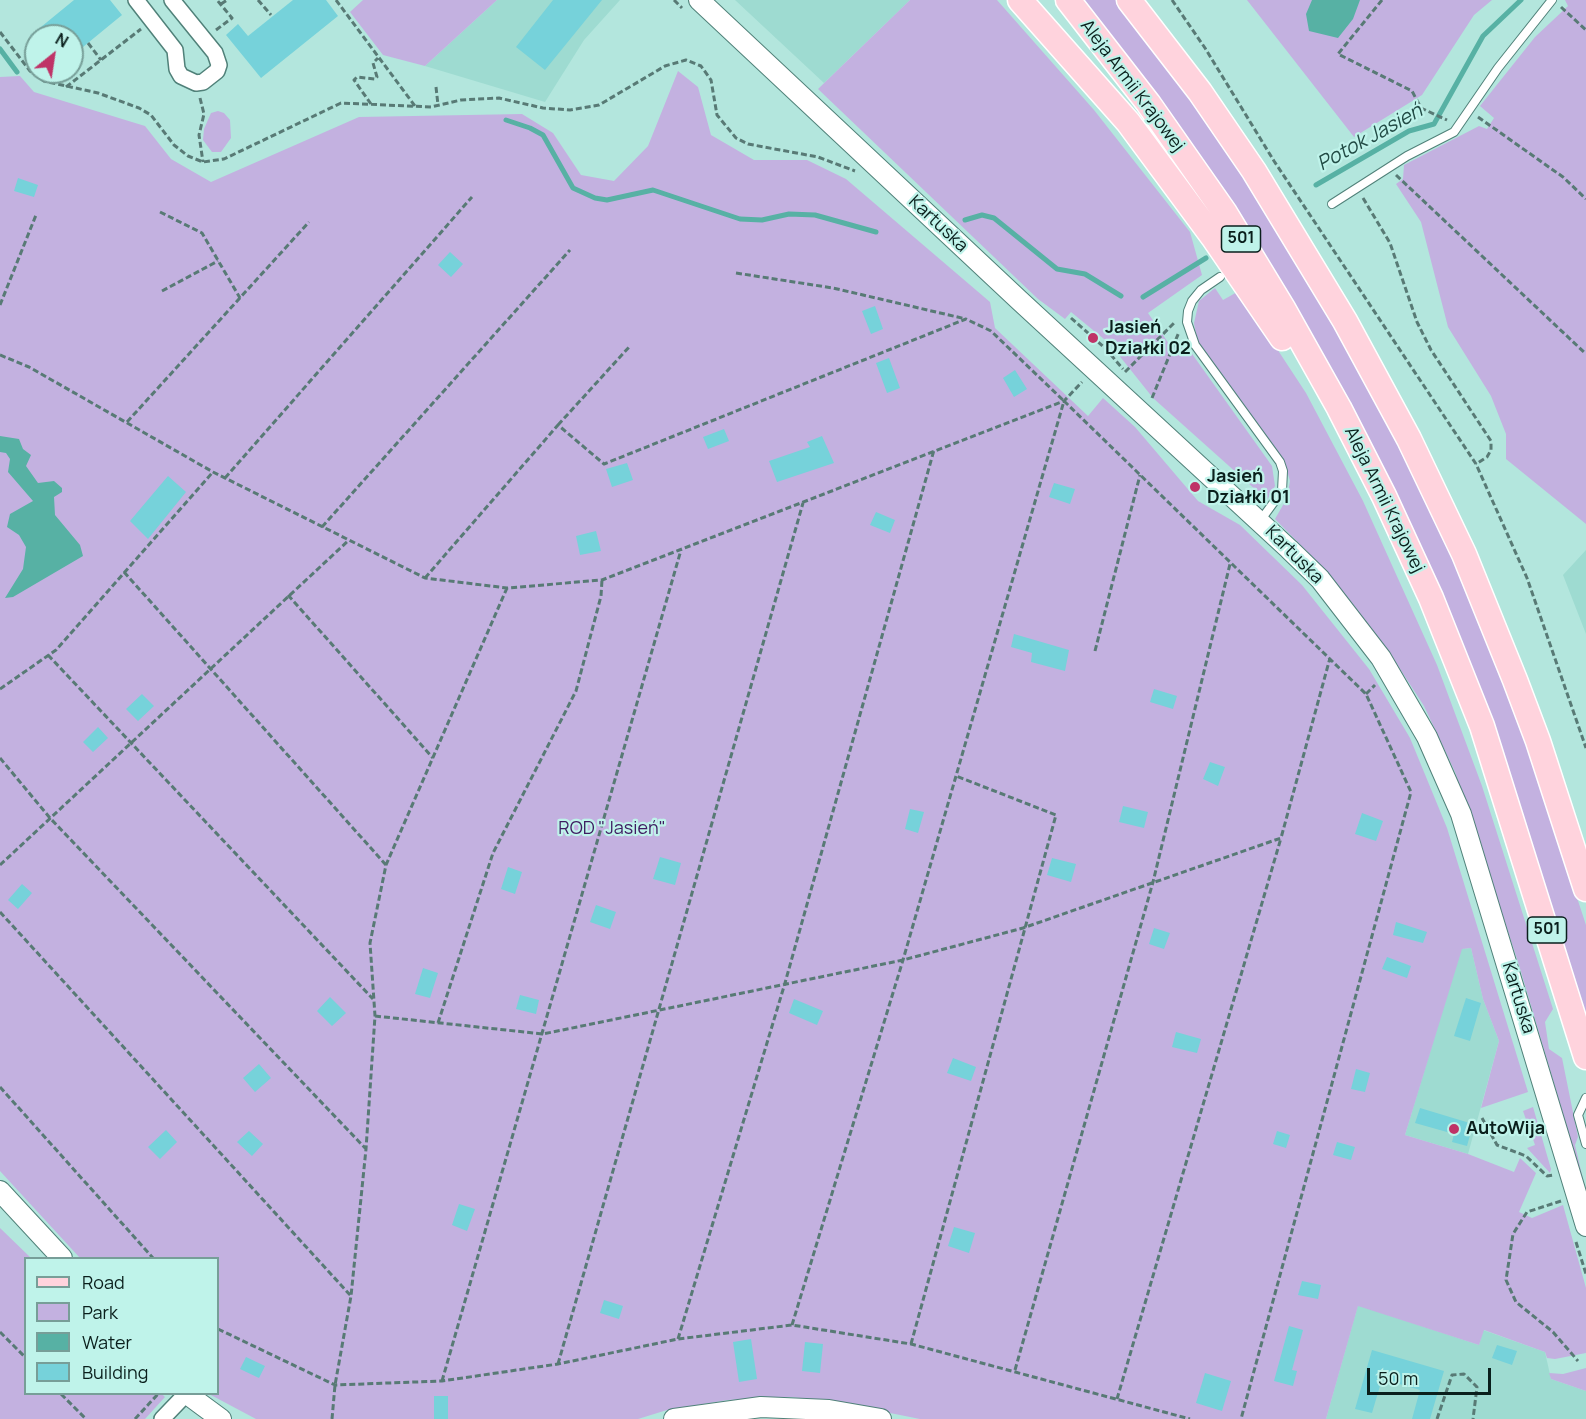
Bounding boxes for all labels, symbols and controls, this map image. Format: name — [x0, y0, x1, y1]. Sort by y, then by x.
street label: Aleja Armii Krajowej — [1075, 16, 1189, 156]
north arrow — [24, 24, 84, 84]
text: N — [52, 28, 72, 53]
water label: Potok Jasień — [1313, 99, 1427, 177]
street label: Kartuska — [904, 191, 972, 257]
road number: 501 — [1222, 226, 1260, 252]
place label: Jasień Działki 02 — [1105, 317, 1191, 360]
marker: Jasień Działki 02 — [1086, 331, 1100, 345]
street label: Aleja Armii Krajowej — [1339, 424, 1429, 576]
place label: Jasień Działki 01 — [1207, 466, 1290, 508]
marker: Jasień Działki 01 — [1188, 480, 1202, 494]
street label: Kartuska — [1260, 521, 1328, 589]
park label: ROD "Jasień" — [558, 818, 666, 840]
road number: 501 — [1528, 917, 1566, 943]
street label: Kartuska — [1497, 960, 1539, 1036]
place label: AutoWija — [1466, 1118, 1545, 1140]
marker: AutoWija — [1447, 1122, 1461, 1136]
legend — [24, 1257, 219, 1395]
text: Road — [82, 1270, 125, 1294]
text: Park — [82, 1300, 118, 1324]
text: Water — [82, 1330, 132, 1354]
scale bar — [1370, 1356, 1494, 1394]
text: Building — [82, 1360, 148, 1384]
text: 50 m — [1378, 1366, 1418, 1390]

